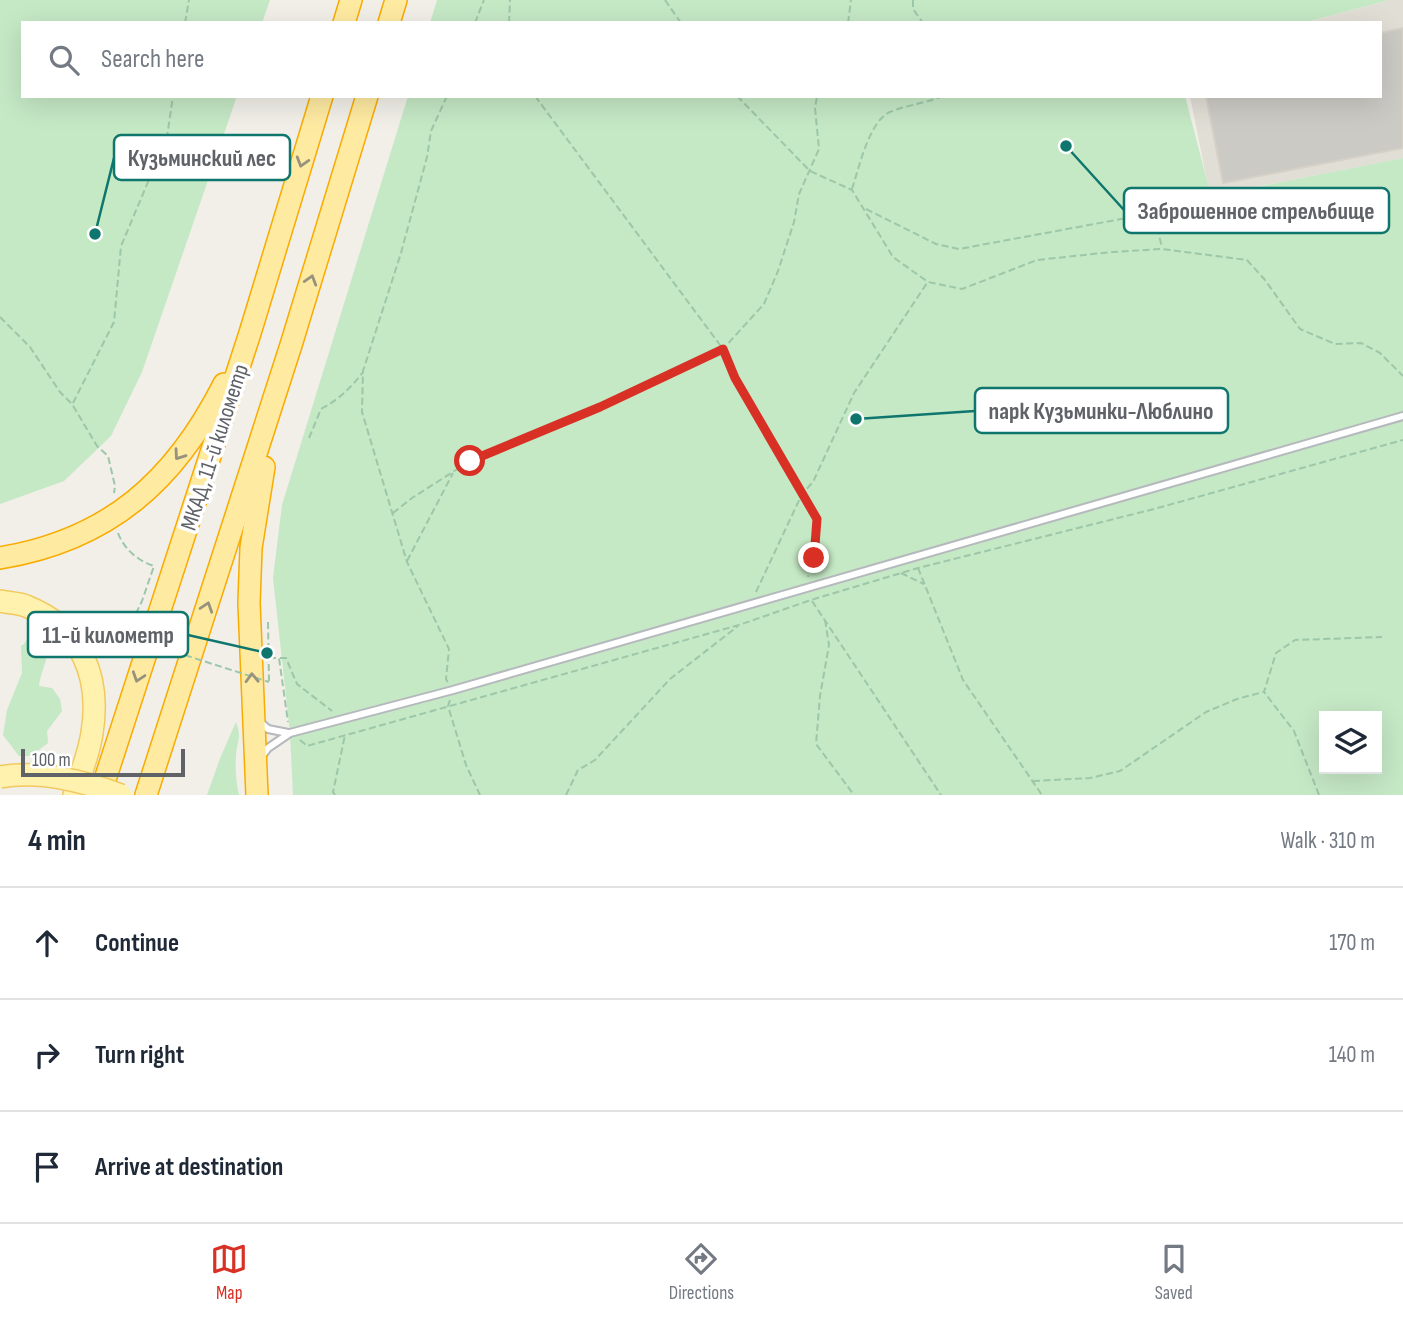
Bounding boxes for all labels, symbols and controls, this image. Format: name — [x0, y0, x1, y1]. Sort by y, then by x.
search box — [21, 21, 1382, 98]
icon: search — [45, 41, 83, 79]
text: Search here — [101, 44, 204, 75]
callout: Кузьминский лес — [114, 135, 290, 180]
text: Кузьминский лес — [128, 144, 276, 173]
one-way arrow — [295, 155, 310, 167]
callout: Заброшенное стрельбище — [1124, 188, 1389, 233]
text: Заброшенное стрельбище — [1138, 197, 1374, 226]
one-way arrow — [302, 274, 317, 286]
street label: МКАД, 11-й километр — [175, 361, 255, 534]
callout: парк Кузьминки-Люблино — [975, 388, 1228, 433]
text: парк Кузьминки-Люблино — [989, 397, 1213, 426]
route start — [454, 445, 485, 476]
one-way arrow — [175, 447, 188, 460]
route end — [798, 542, 829, 573]
one-way arrow — [199, 602, 214, 614]
callout: 11-й километр — [28, 612, 188, 657]
text: 11-й километр — [42, 621, 174, 650]
one-way arrow — [132, 671, 147, 683]
one-way arrow — [245, 672, 260, 683]
map controls — [1319, 711, 1382, 774]
button: layers — [1319, 711, 1382, 774]
scale bar — [21, 746, 186, 778]
text: 100 m — [32, 749, 71, 772]
text: 4 min — [28, 823, 86, 859]
text: Walk · 310 m — [1280, 827, 1375, 855]
icon: ahead — [28, 924, 66, 962]
text: Continue — [95, 928, 179, 959]
text: 170 m — [1329, 929, 1375, 957]
icon: right — [28, 1036, 66, 1074]
text: Turn right — [95, 1040, 184, 1071]
text: 140 m — [1329, 1041, 1375, 1069]
icon: arrive — [28, 1148, 66, 1186]
text: Arrive at destination — [95, 1152, 283, 1183]
tab: Map — [210, 1240, 248, 1305]
tab: Directions — [669, 1240, 734, 1305]
tab: Saved — [1155, 1240, 1193, 1305]

